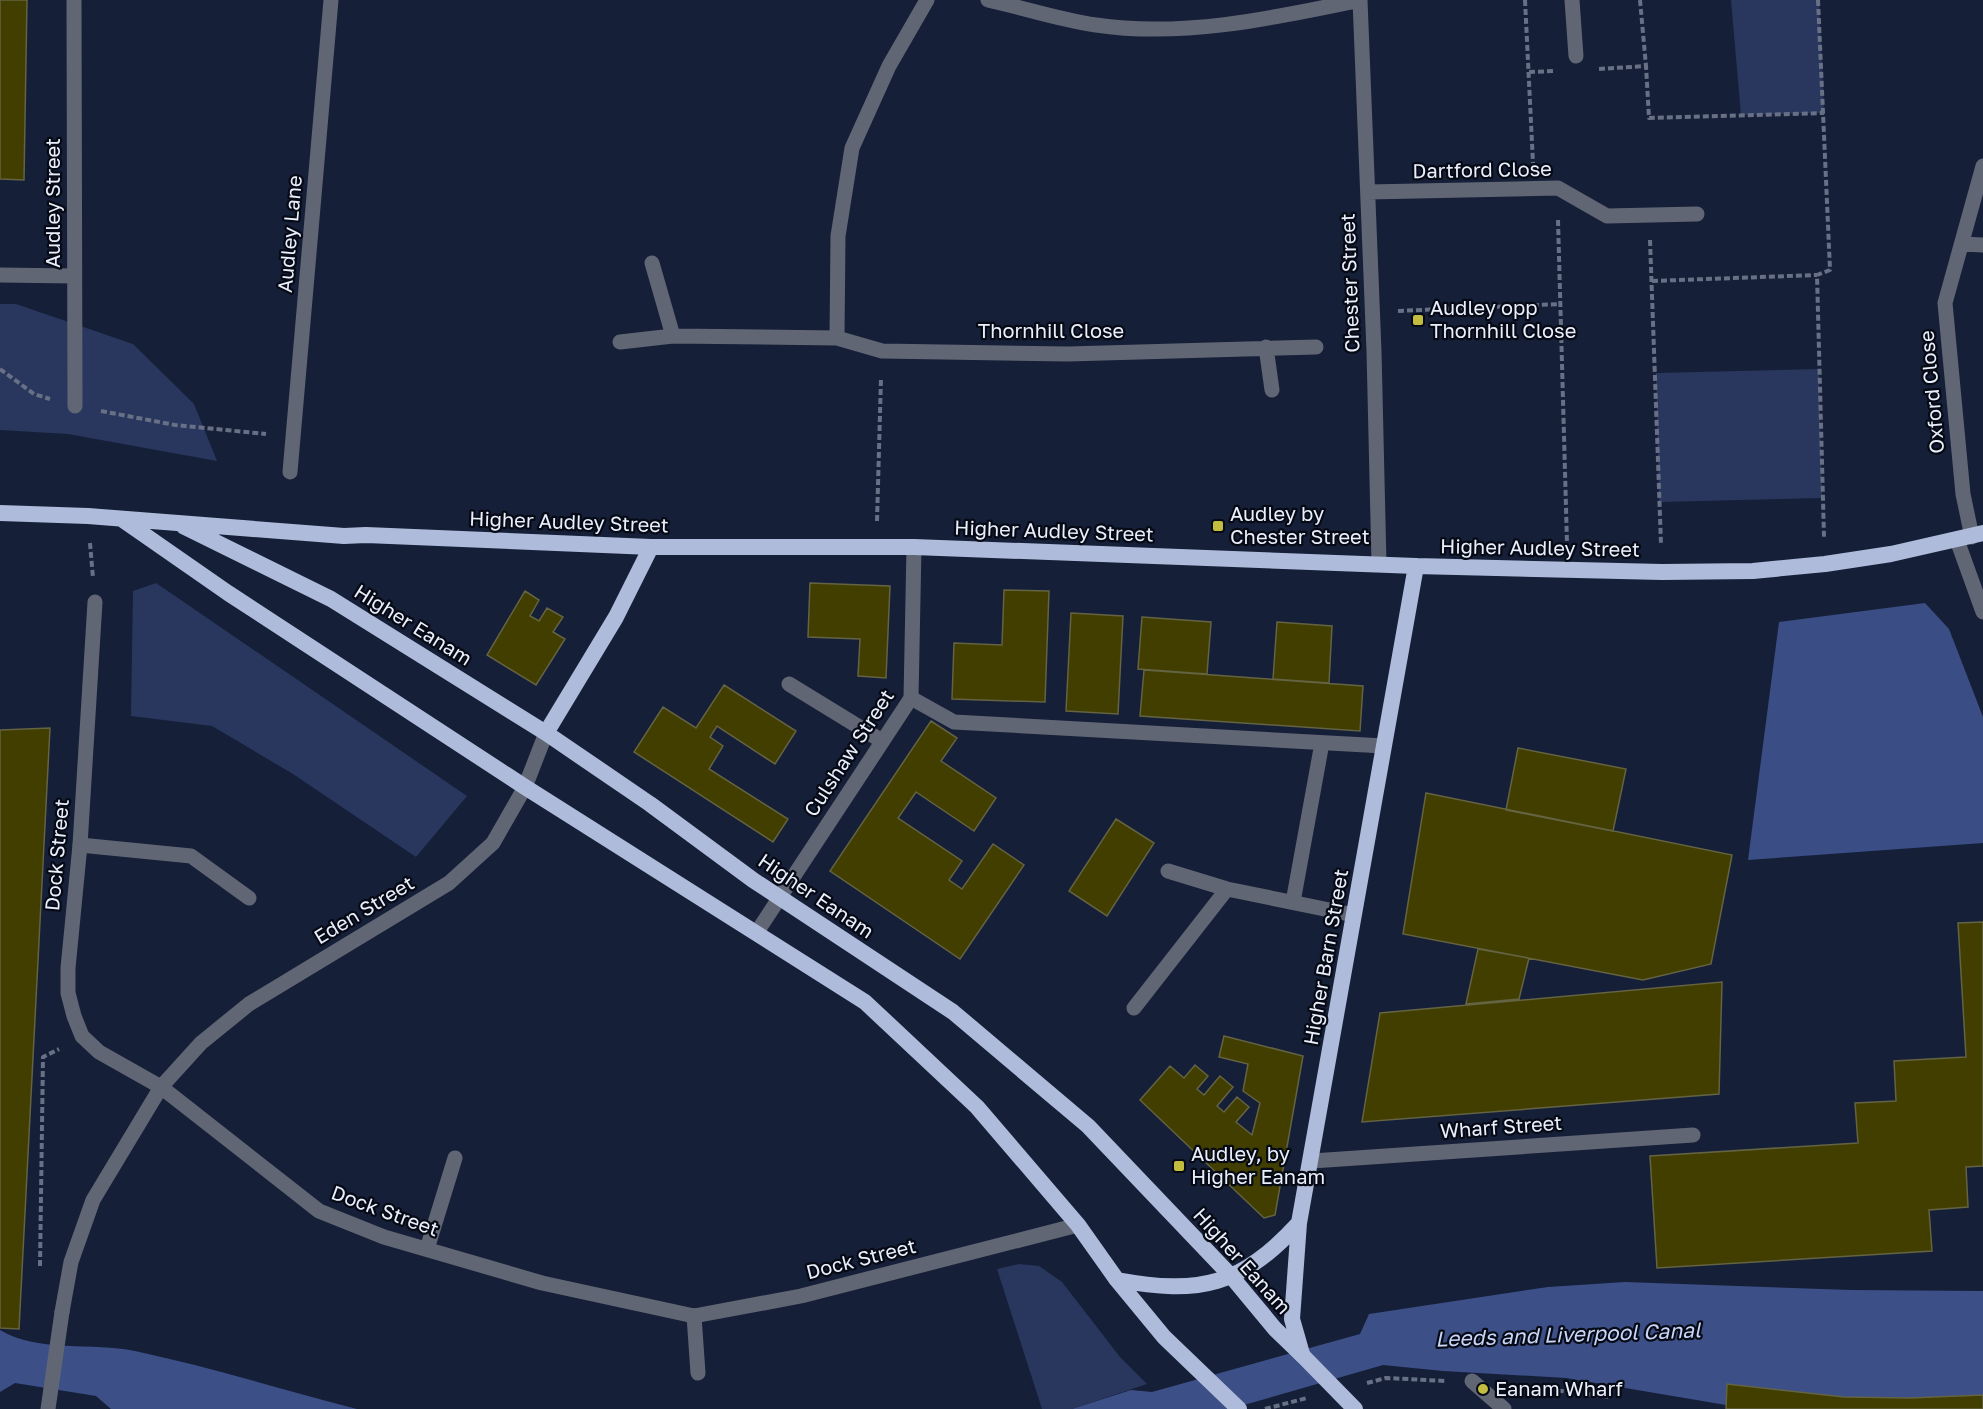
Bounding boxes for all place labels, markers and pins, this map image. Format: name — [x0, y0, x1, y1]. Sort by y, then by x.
place label: Audley opp Thornhill Close — [1430, 295, 1576, 342]
marker: Audley opp Thornhill Close — [1411, 313, 1425, 327]
place label: Audley by Chester Street — [1230, 501, 1370, 548]
marker: Audley by Chester Street — [1211, 519, 1225, 533]
place label: Audley, by Higher Eanam — [1191, 1141, 1325, 1188]
marker: Audley, by Higher Eanam — [1172, 1159, 1186, 1173]
place label: Eanam Wharf — [1495, 1376, 1623, 1400]
marker: Eanam Wharf — [1476, 1382, 1490, 1396]

